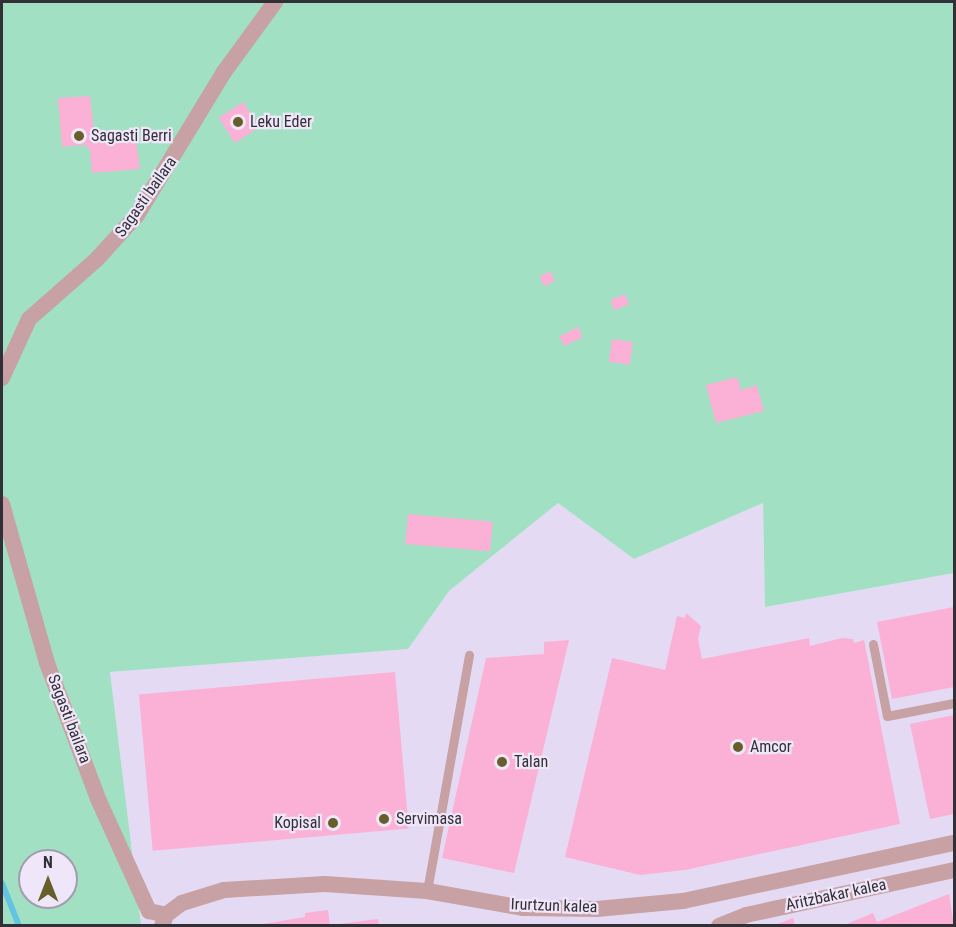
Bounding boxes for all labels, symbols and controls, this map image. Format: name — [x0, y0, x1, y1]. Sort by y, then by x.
place label: Leku Eder — [250, 112, 312, 132]
marker: Leku Eder — [231, 115, 245, 129]
place label: Sagasti Berri — [91, 126, 172, 146]
marker: Sagasti Berri — [72, 129, 86, 143]
street label: Sagasti bailara — [111, 153, 181, 241]
street label: Sagasti bailara — [43, 672, 95, 766]
place label: Amcor — [750, 737, 792, 757]
marker: Amcor — [731, 740, 745, 754]
place label: Talan — [514, 752, 548, 772]
marker: Talan — [495, 755, 509, 769]
place label: Servimasa — [396, 809, 462, 829]
marker: Servimasa — [377, 812, 391, 826]
place label: Kopisal — [274, 813, 321, 833]
marker: Kopisal — [326, 816, 340, 830]
north arrow — [18, 849, 78, 909]
text: N — [43, 853, 53, 872]
street label: Aritzbakar kalea — [784, 875, 888, 915]
street label: Irurtzun kalea — [510, 895, 598, 917]

